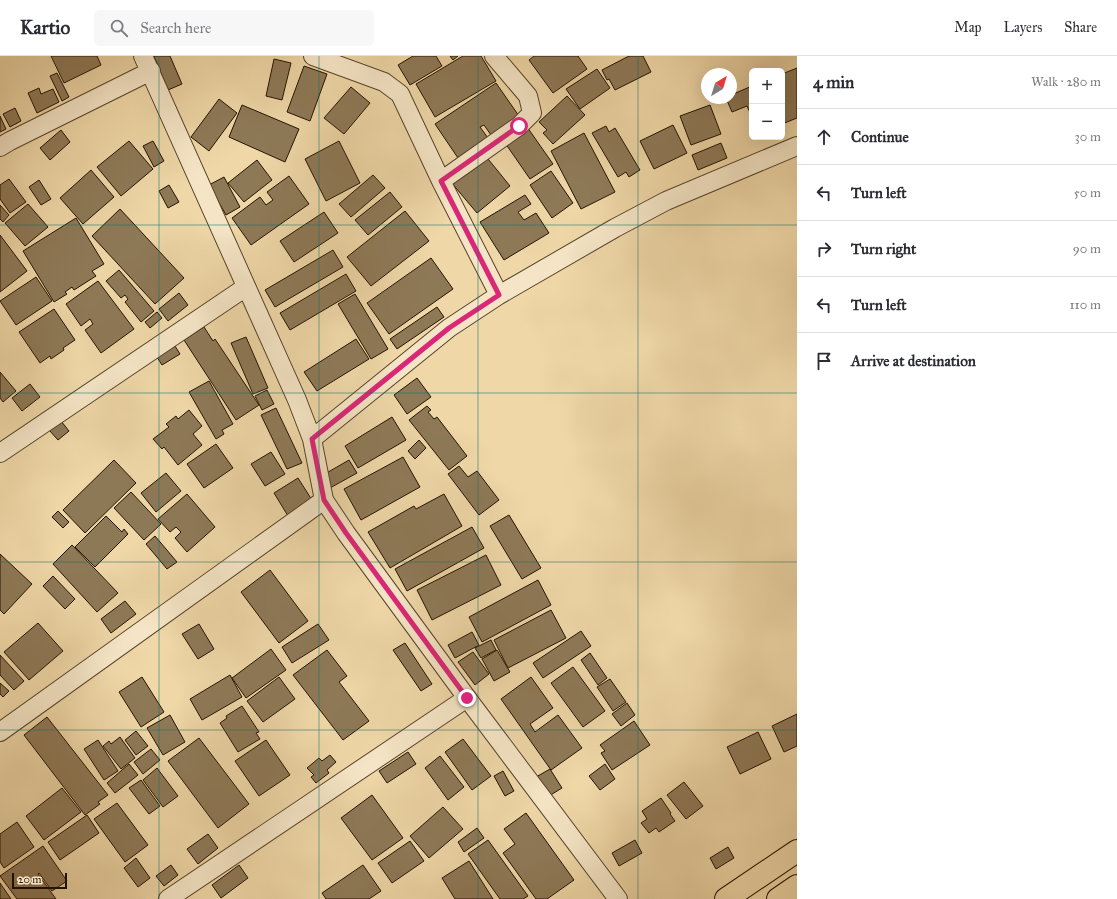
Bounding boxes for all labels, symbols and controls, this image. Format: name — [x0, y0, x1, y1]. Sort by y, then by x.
search box — [94, 10, 374, 46]
text: Kartio — [20, 16, 70, 39]
icon: search — [108, 17, 130, 39]
text: Search here — [140, 19, 211, 37]
text: Map — [954, 19, 982, 36]
text: Layers — [1004, 19, 1042, 36]
text: Share — [1064, 19, 1097, 36]
north arrow — [701, 68, 737, 104]
map controls — [749, 68, 785, 140]
button: + — [749, 68, 785, 104]
text: 4 min — [813, 72, 854, 93]
text: Walk · 280 m — [1031, 74, 1101, 90]
button: − — [749, 104, 785, 140]
route start — [510, 117, 528, 135]
icon: ahead — [813, 126, 835, 148]
text: Continue — [851, 128, 909, 146]
text: 30 m — [1075, 129, 1101, 145]
icon: left — [813, 182, 835, 204]
text: Turn left — [851, 184, 907, 202]
text: 50 m — [1074, 185, 1101, 201]
icon: right — [813, 238, 835, 260]
text: Turn right — [851, 240, 916, 258]
text: 90 m — [1073, 241, 1101, 257]
icon: left — [813, 294, 835, 316]
text: Turn left — [851, 296, 907, 314]
text: 110 m — [1069, 297, 1101, 313]
icon: arrive — [813, 350, 835, 372]
text: Arrive at destination — [851, 352, 976, 370]
route end — [458, 689, 476, 707]
scale bar — [12, 871, 67, 890]
text: 20 m — [18, 873, 41, 886]

